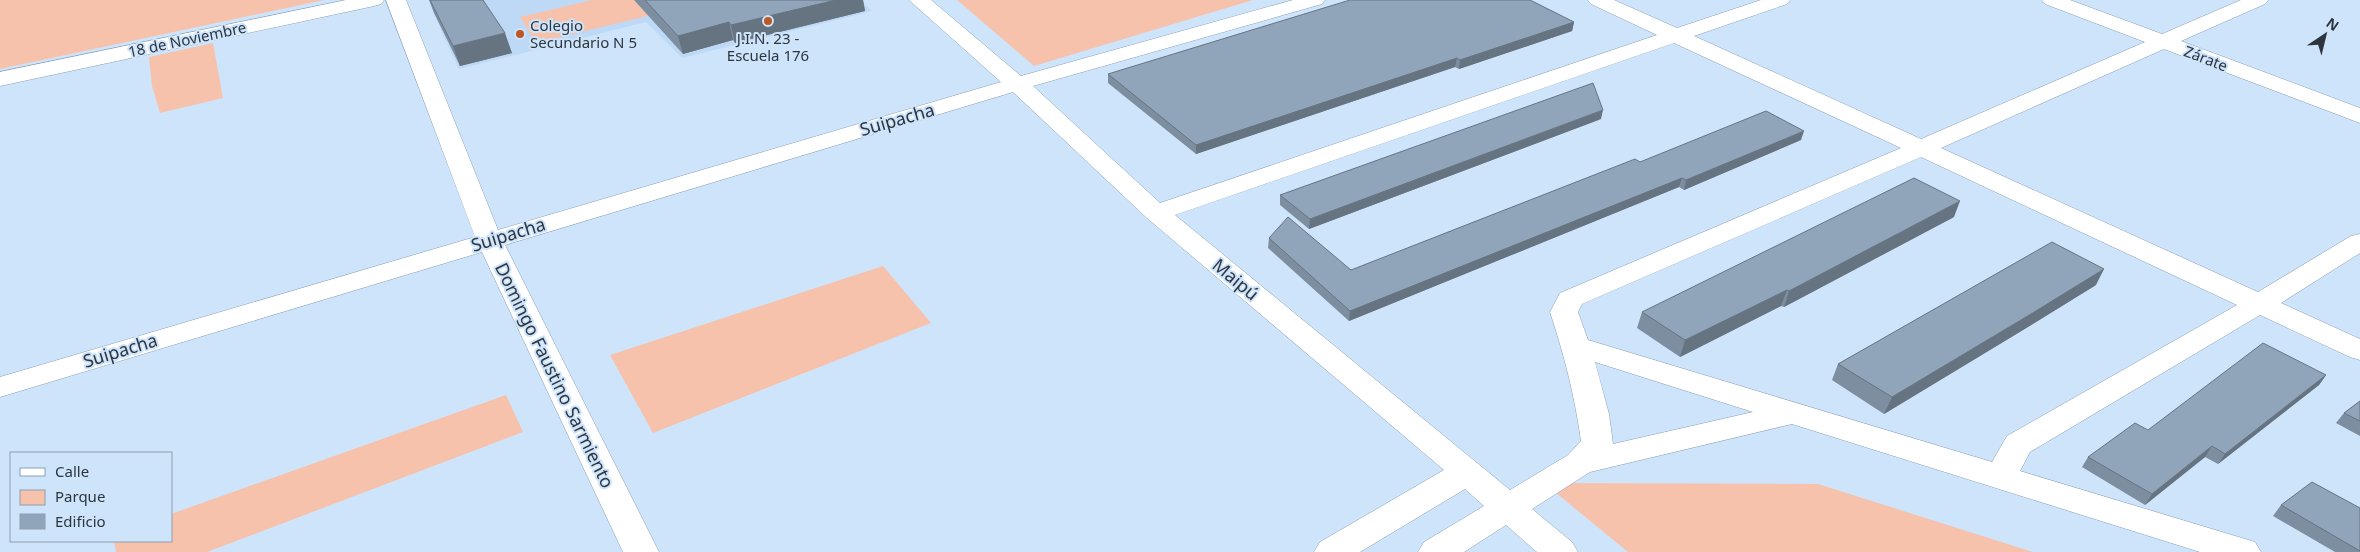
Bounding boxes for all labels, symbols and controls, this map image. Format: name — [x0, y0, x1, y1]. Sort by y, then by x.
north arrow — [2300, 10, 2350, 60]
text: N — [2323, 13, 2343, 35]
place label: Colegio Secundario N 5 — [530, 15, 637, 52]
marker: J.I.N. 23 - Escuela 176 — [762, 15, 774, 27]
street label: 18 de Noviembre — [126, 17, 248, 61]
marker: Colegio Secundario N 5 — [514, 28, 526, 40]
place label: J.I.N. 23 - Escuela 176 — [727, 28, 809, 65]
street label: Zárate — [2181, 41, 2231, 75]
street label: Suipacha — [857, 97, 937, 141]
street label: Suipacha — [468, 211, 548, 257]
street label: Maipú — [1208, 253, 1264, 305]
street label: Domingo Faustino Sarmiento — [490, 258, 620, 492]
street label: Suipacha — [80, 327, 160, 373]
legend — [10, 452, 172, 542]
text: Calle — [55, 461, 89, 481]
text: Parque — [55, 486, 105, 506]
text: Edificio — [55, 511, 106, 531]

